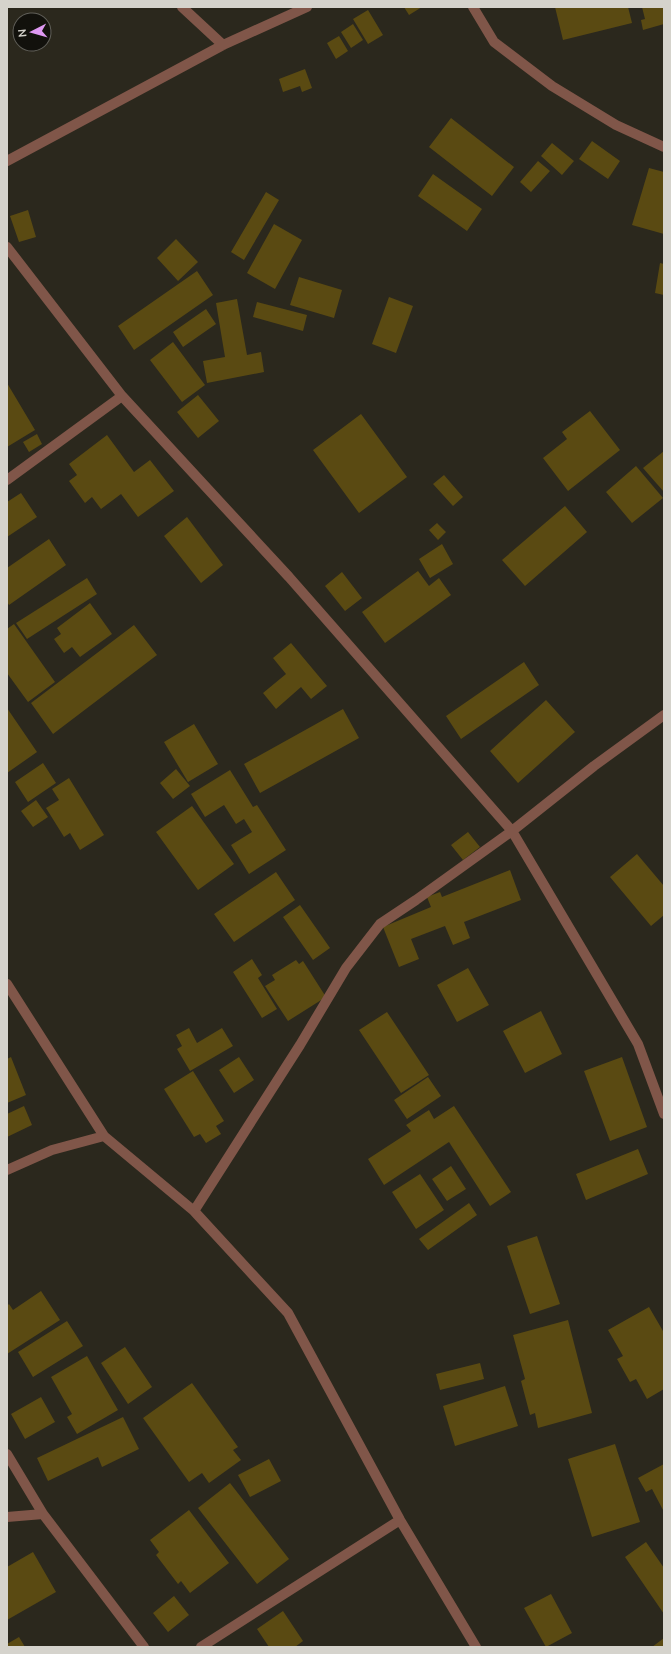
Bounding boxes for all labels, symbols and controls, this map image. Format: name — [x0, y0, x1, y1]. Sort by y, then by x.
north arrow — [12, 12, 52, 52]
text: N — [15, 28, 30, 38]

